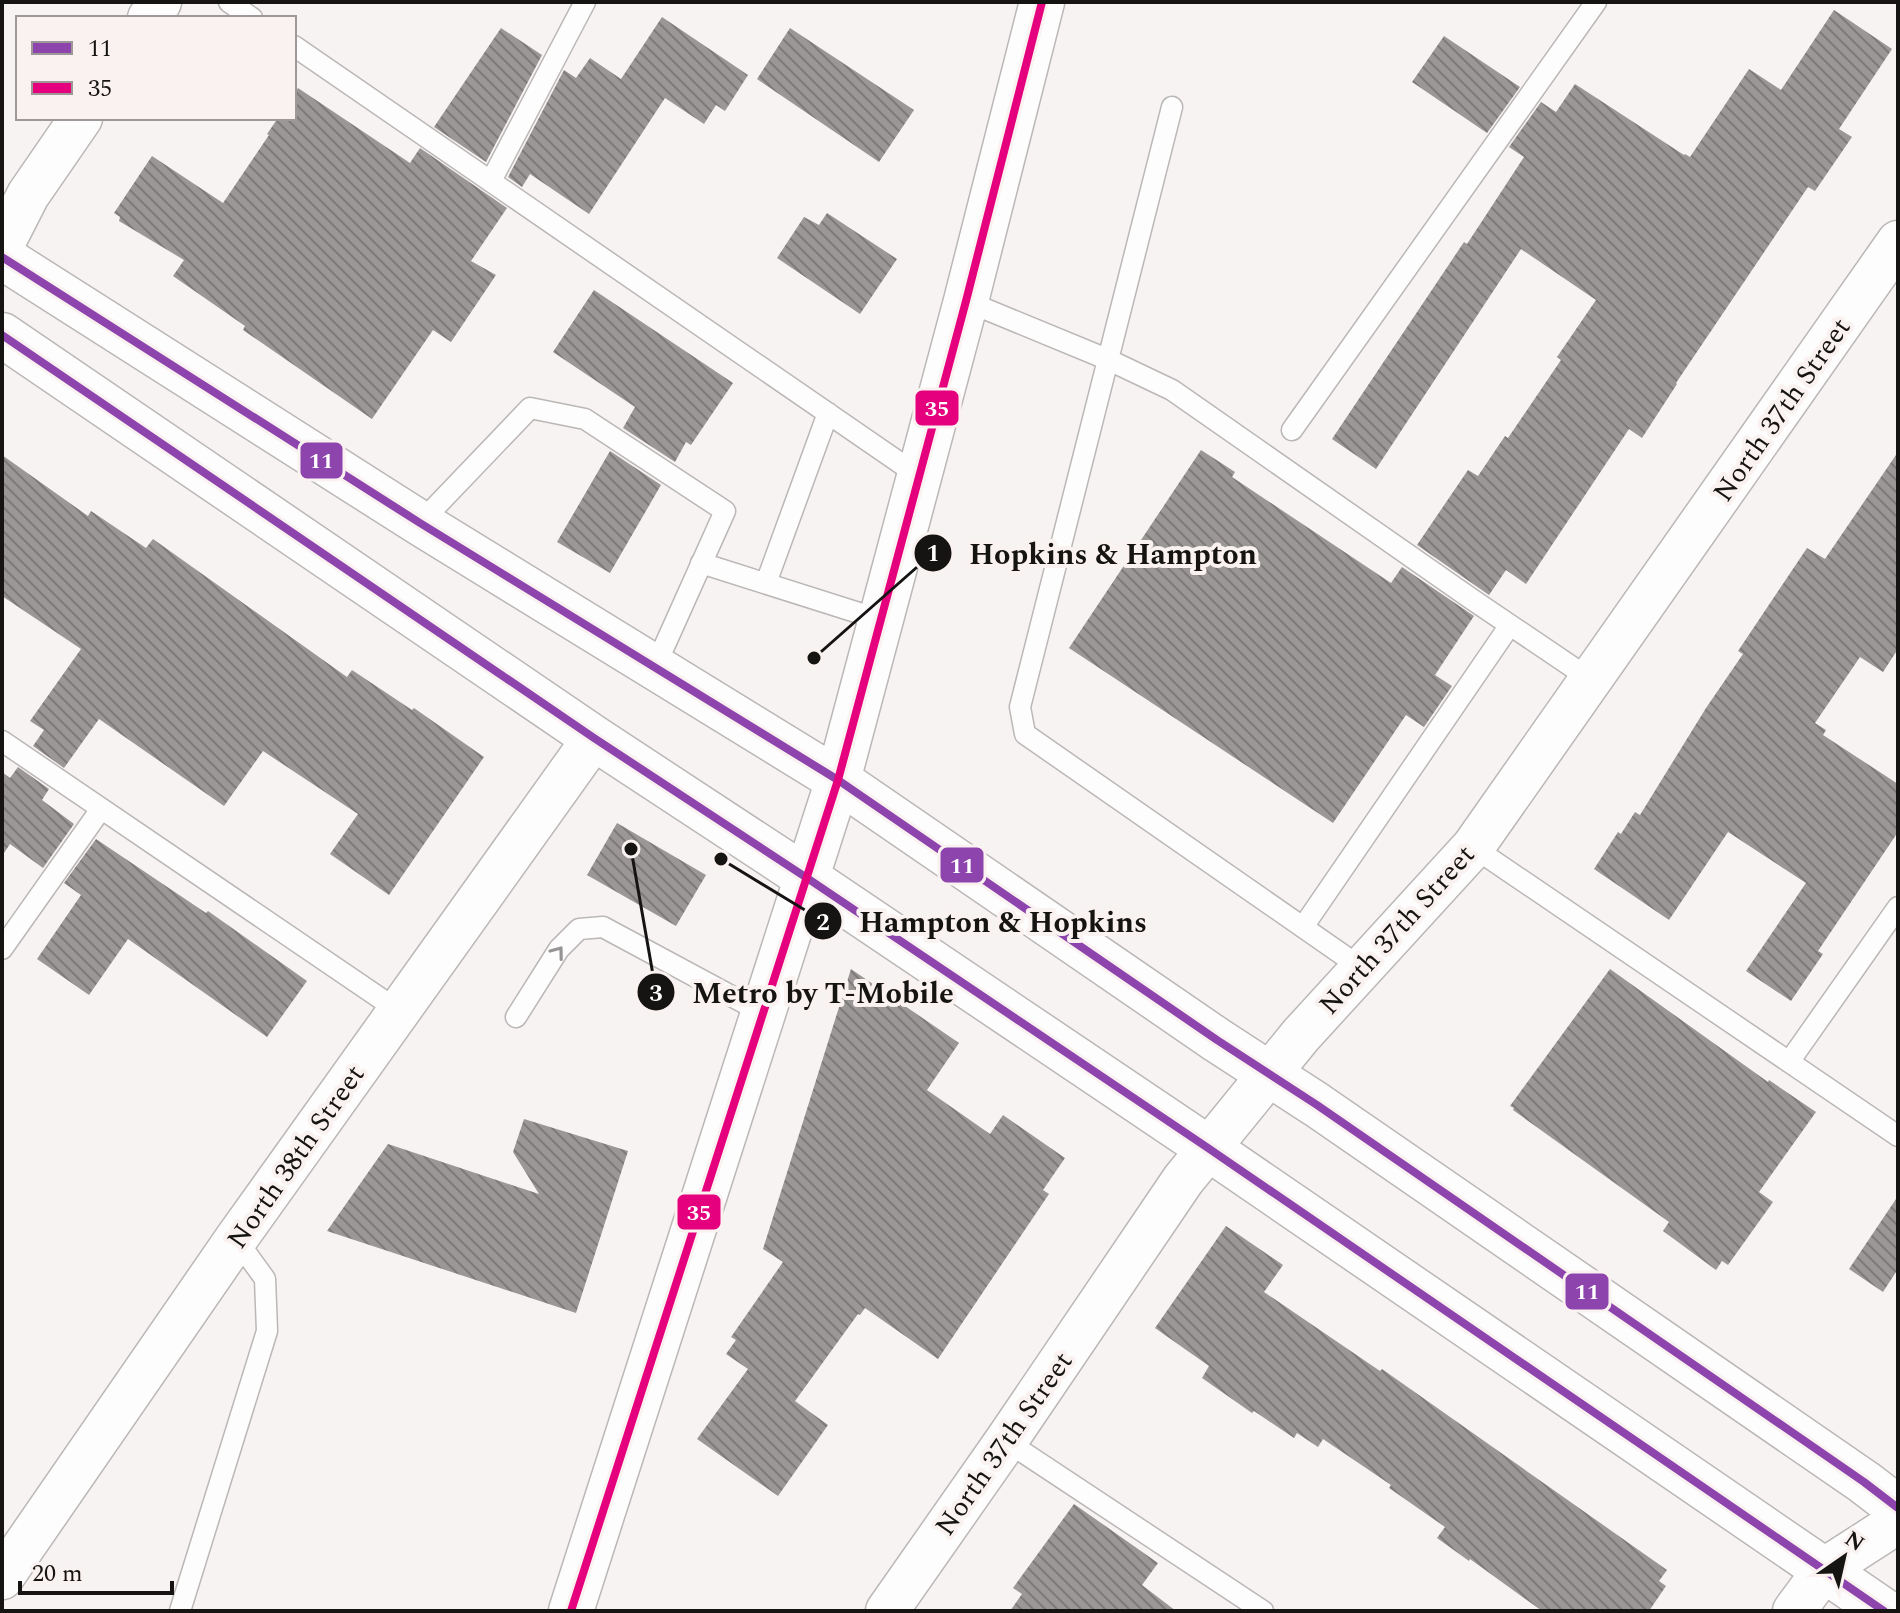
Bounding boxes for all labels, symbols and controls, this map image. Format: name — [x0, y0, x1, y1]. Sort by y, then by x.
legend — [16, 16, 296, 120]
text: 11 — [88, 31, 112, 67]
text: 35 — [88, 71, 112, 107]
street label: North 37th Street — [1703, 309, 1862, 511]
line badge: 35 — [914, 389, 960, 427]
text: 35 — [925, 393, 949, 426]
line badge: 11 — [299, 441, 344, 480]
text: 11 — [309, 445, 333, 478]
callout: Hopkins & Hampton — [913, 526, 1273, 580]
text: Hopkins & Hampton — [969, 532, 1257, 578]
text: 1 — [926, 536, 940, 572]
street label: North 37th Street — [1309, 835, 1486, 1025]
line badge: 11 — [939, 846, 985, 884]
text: 11 — [950, 850, 974, 883]
callout: Hampton & Hopkins — [803, 894, 1163, 948]
text: Hampton & Hopkins — [859, 900, 1147, 946]
text: 2 — [816, 905, 830, 941]
one-way arrow — [549, 946, 563, 961]
callout: Metro by T-Mobile — [636, 965, 970, 1019]
text: Metro by T-Mobile — [692, 971, 954, 1017]
text: 3 — [649, 976, 663, 1012]
street label: North 38th Street — [217, 1056, 376, 1258]
line badge: 35 — [676, 1193, 722, 1231]
text: 35 — [687, 1197, 711, 1230]
line badge: 11 — [1564, 1272, 1610, 1311]
text: 11 — [1575, 1276, 1599, 1309]
street label: North 37th Street — [925, 1343, 1084, 1545]
north arrow — [1804, 1517, 1884, 1597]
text: N — [1838, 1523, 1871, 1560]
scale bar — [20, 1545, 172, 1595]
text: 20 m — [32, 1556, 83, 1592]

